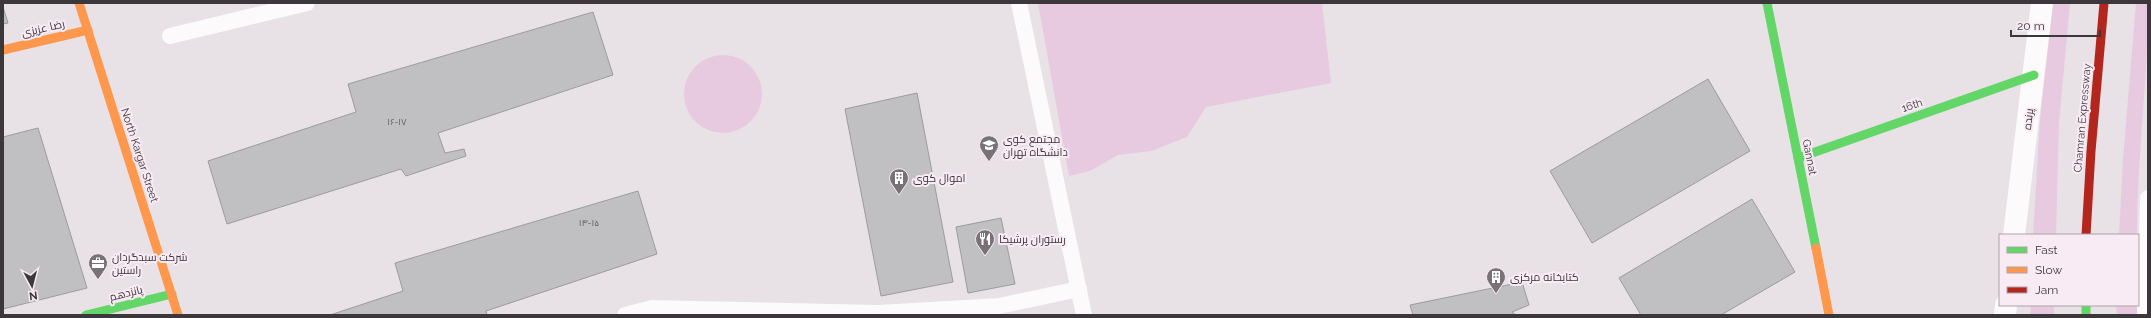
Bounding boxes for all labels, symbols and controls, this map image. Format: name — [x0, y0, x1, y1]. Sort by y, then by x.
scale bar — [2011, 12, 2100, 38]
street label: رضا عزیزی — [20, 17, 66, 40]
text: 20 m — [2017, 19, 2045, 33]
street label: Chamran Expressway — [2071, 63, 2094, 173]
street label: 16th — [1900, 96, 1924, 115]
street label: North Kargar Street — [118, 106, 161, 204]
street label: پرنده — [2021, 108, 2036, 131]
house number: ۱۶-۱۷ — [387, 117, 407, 127]
place label: مجتمع کوی دانشگاه تهران — [1003, 133, 1068, 159]
school or university icon: مجتمع کوی دانشگاه تهران — [978, 134, 1000, 162]
street label: Gannat — [1800, 138, 1819, 176]
building icon: اموال کوی — [888, 167, 910, 195]
place label: اموال کوی — [913, 172, 966, 185]
house number: ۱۴-۱۵ — [579, 218, 599, 228]
restaurant icon: رستوران پرشیکا — [974, 228, 996, 256]
place label: رستوران پرشیکا — [999, 233, 1066, 246]
legend — [1999, 234, 2139, 306]
text: Fast — [2035, 243, 2058, 257]
place label: شرکت سبدگردان راستین — [112, 251, 187, 277]
office icon: شرکت سبدگردان راستین — [87, 252, 109, 280]
text: Slow — [2035, 263, 2062, 277]
north arrow — [12, 266, 52, 306]
building icon: کتابخانه مرکزی — [1485, 266, 1507, 294]
place label: کتابخانه مرکزی — [1510, 271, 1579, 284]
street label: پانزدهم — [108, 283, 144, 305]
text: Jam — [2035, 283, 2058, 297]
text: N — [28, 288, 38, 302]

